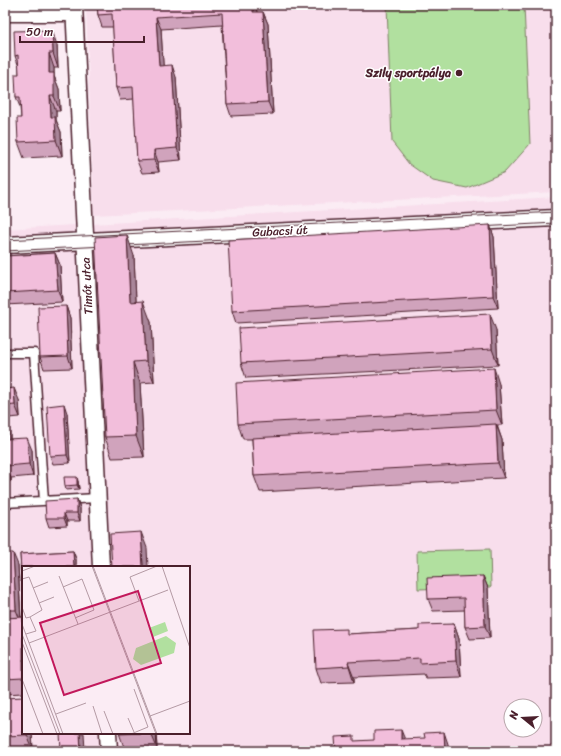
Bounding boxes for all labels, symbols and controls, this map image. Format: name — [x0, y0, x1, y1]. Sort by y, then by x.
scale bar — [20, 18, 144, 44]
text: 50 m — [26, 21, 53, 43]
place label: Szily sportpálya — [365, 62, 451, 84]
marker: Szily sportpálya — [454, 68, 464, 78]
street label: Gubacsi út — [252, 219, 308, 243]
street label: Timót utca — [75, 257, 99, 315]
inset map — [22, 566, 190, 734]
north arrow — [503, 698, 543, 738]
text: N — [503, 708, 524, 723]

